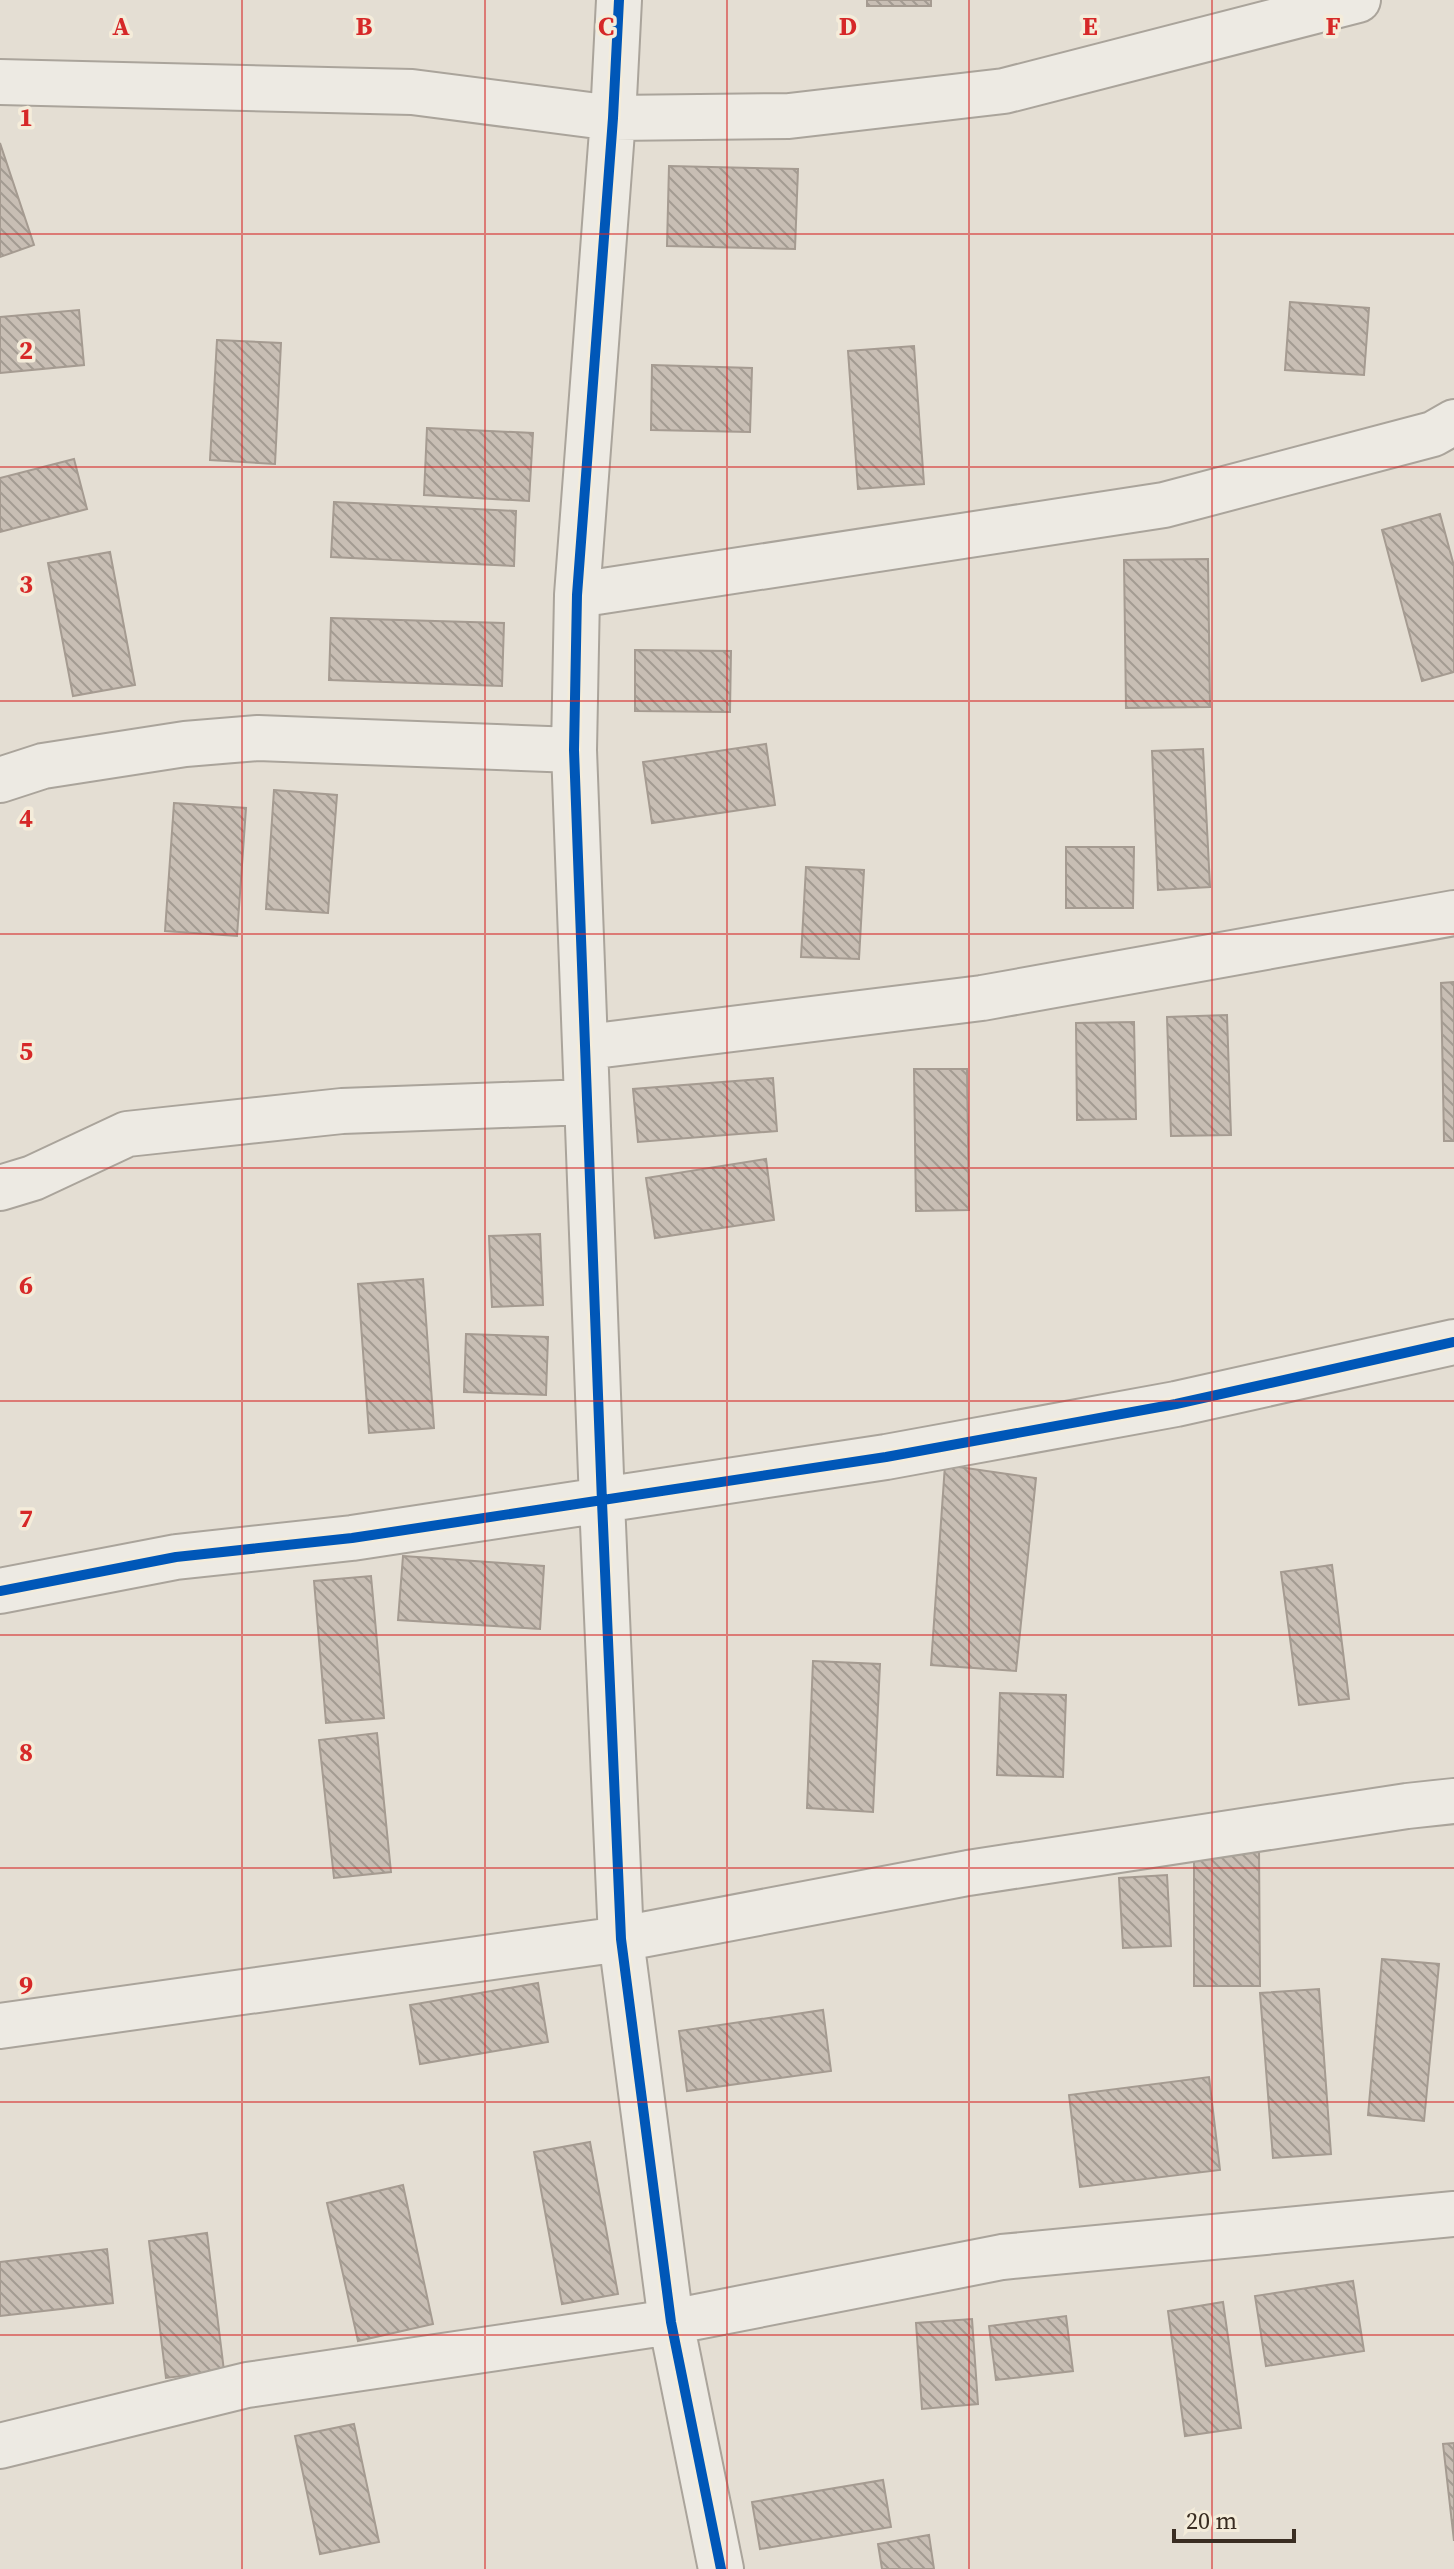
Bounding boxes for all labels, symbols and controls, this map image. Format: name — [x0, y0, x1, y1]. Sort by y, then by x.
text: A — [112, 8, 130, 44]
text: B — [356, 8, 373, 44]
text: C — [598, 8, 614, 44]
text: D — [839, 8, 857, 44]
text: E — [1082, 8, 1098, 44]
text: F — [1325, 8, 1341, 44]
text: 1 — [19, 99, 33, 135]
text: 2 — [19, 332, 33, 368]
text: 3 — [19, 566, 33, 602]
text: 4 — [19, 800, 33, 836]
text: 5 — [19, 1033, 33, 1069]
text: 6 — [19, 1267, 33, 1303]
text: 7 — [19, 1500, 33, 1536]
text: 8 — [19, 1734, 33, 1770]
text: 9 — [19, 1967, 33, 2003]
scale bar — [1174, 2493, 1294, 2543]
text: 20 m — [1186, 2504, 1237, 2537]

